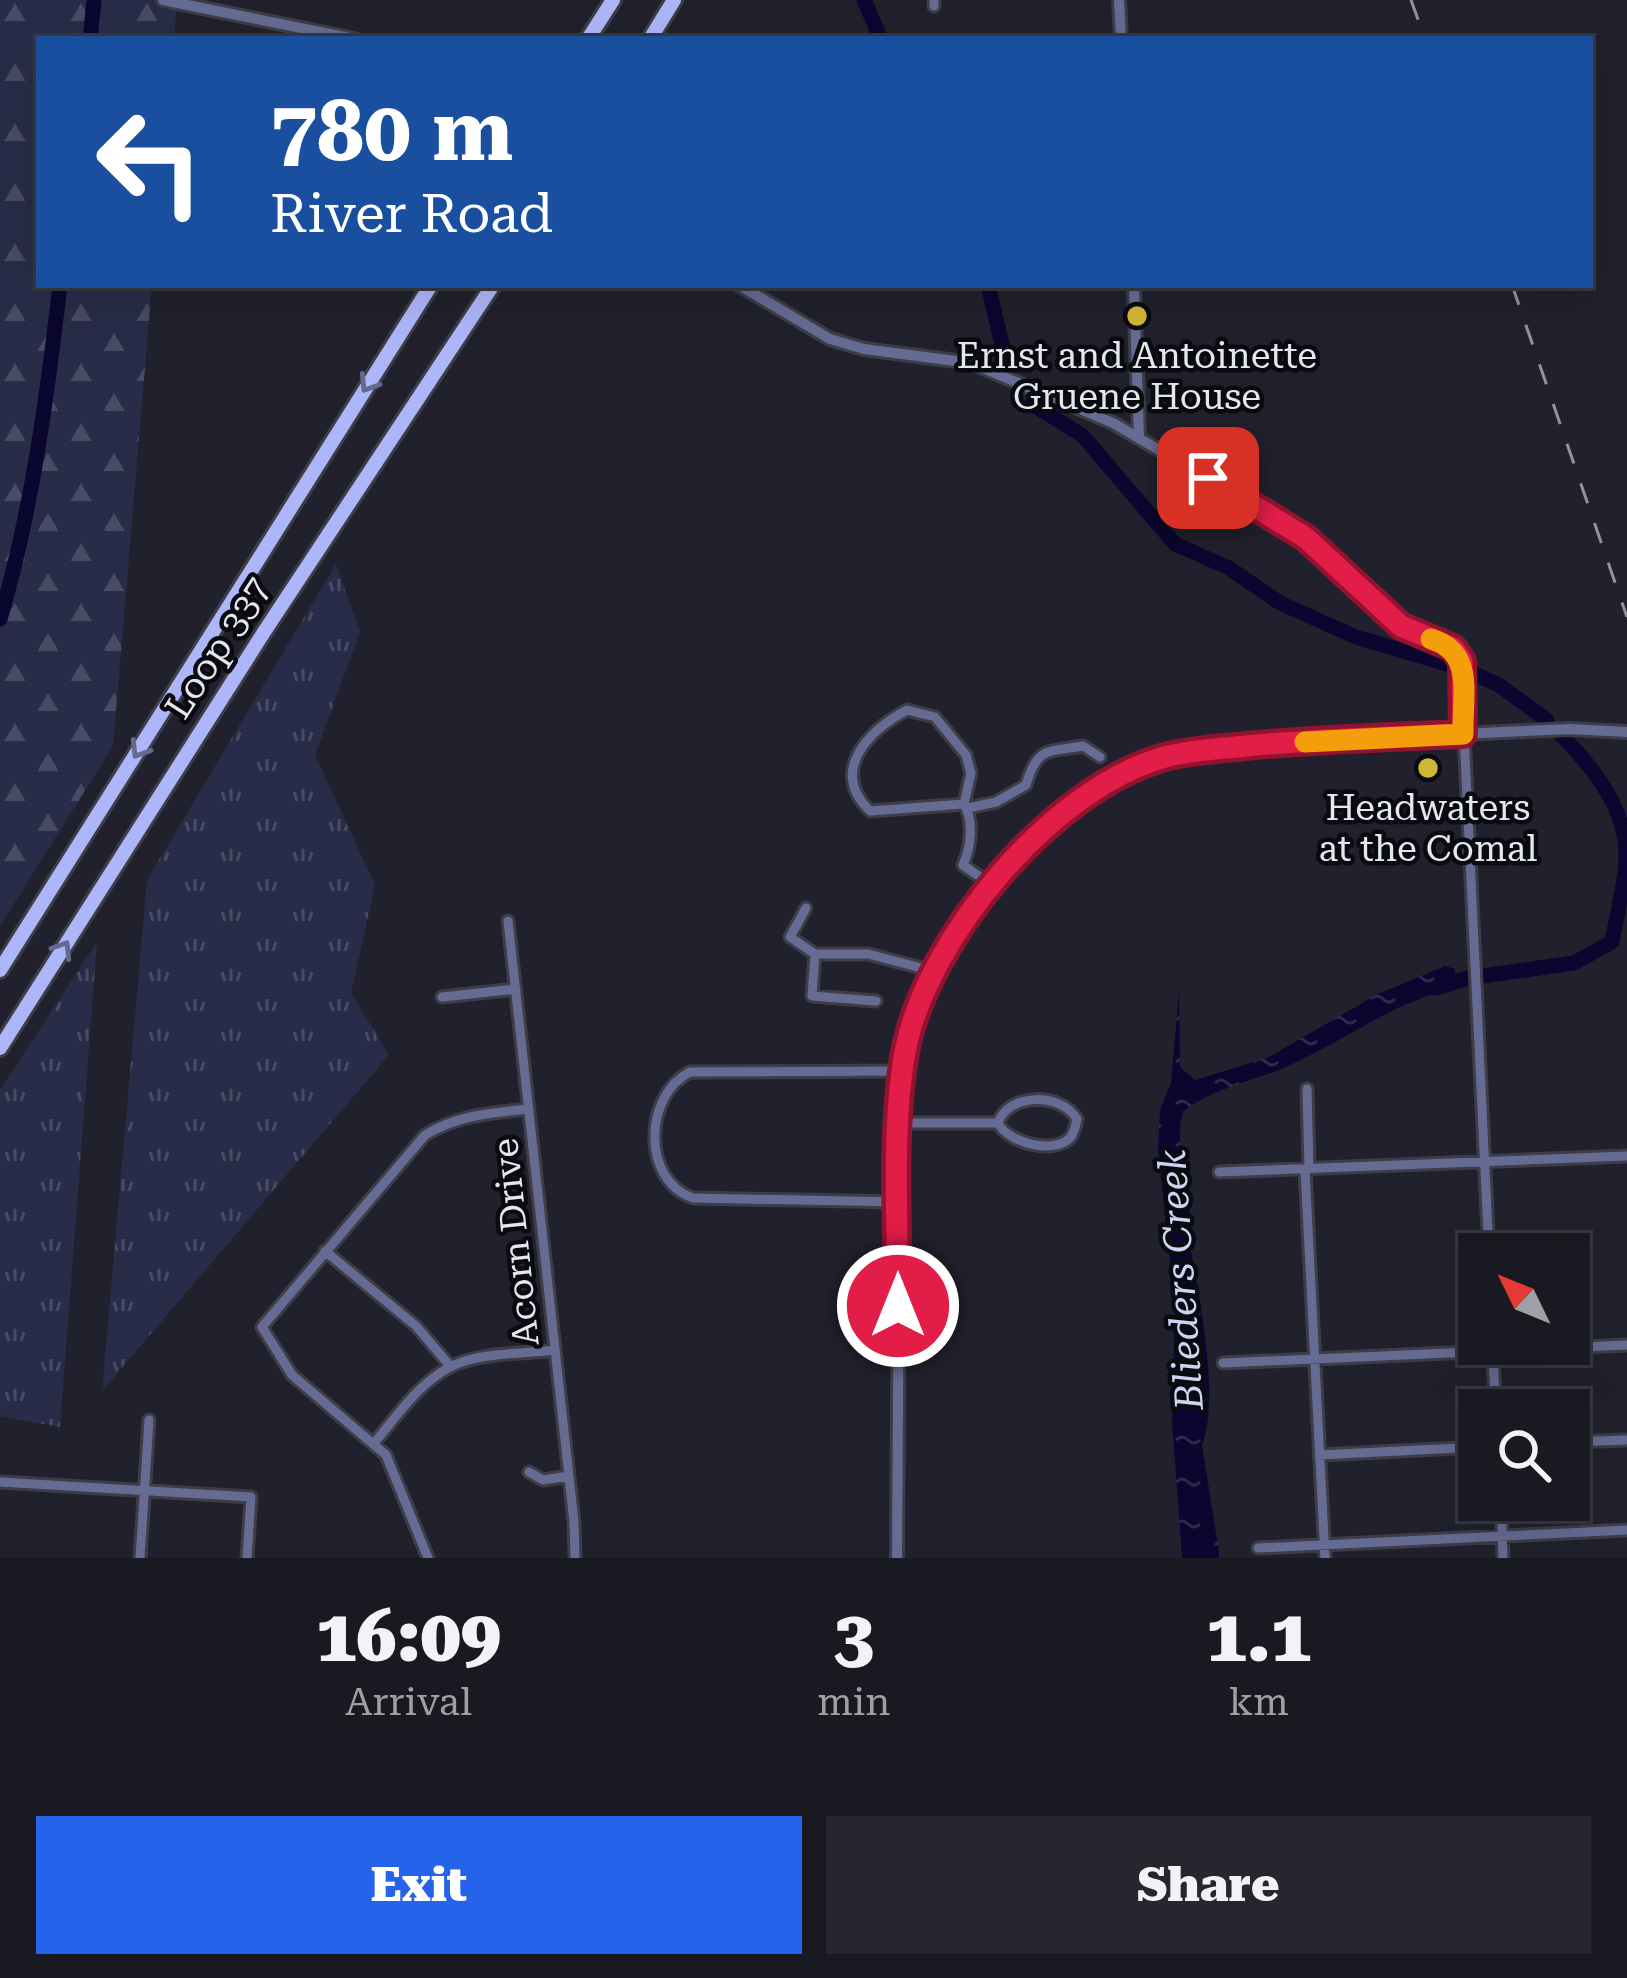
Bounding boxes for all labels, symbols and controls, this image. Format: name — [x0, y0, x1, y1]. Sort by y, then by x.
text: 780 m — [270, 82, 513, 180]
icon: left — [72, 84, 228, 240]
text: River Road — [270, 182, 553, 245]
marker: Ernst and Antoinette Gruene House — [1124, 303, 1150, 329]
place label: Ernst and Antoinette Gruene House — [957, 335, 1317, 418]
one-way arrow — [360, 371, 383, 393]
pin — [1157, 427, 1259, 529]
icon: arrive — [1175, 445, 1241, 511]
street label: Loop 337 — [157, 570, 279, 726]
one-way arrow — [130, 737, 153, 759]
marker: Headwaters at the Comal — [1415, 755, 1441, 781]
place label: Headwaters at the Comal — [1319, 787, 1537, 870]
one-way arrow — [49, 940, 71, 962]
street label: Acorn Drive — [484, 1136, 548, 1348]
water label: Blieders Creek — [1149, 1147, 1213, 1413]
north arrow — [1458, 1233, 1590, 1365]
map controls — [1458, 1233, 1590, 1521]
position arrow — [835, 1243, 961, 1369]
button: search — [1458, 1389, 1590, 1521]
text: 16:09 — [316, 1594, 501, 1679]
text: 3 — [834, 1594, 874, 1679]
text: 1.1 — [1206, 1594, 1311, 1679]
text: Arrival — [345, 1679, 472, 1725]
text: min — [817, 1679, 890, 1725]
text: km — [1229, 1679, 1289, 1725]
button: Exit — [36, 1816, 802, 1954]
button: Share — [826, 1816, 1591, 1954]

